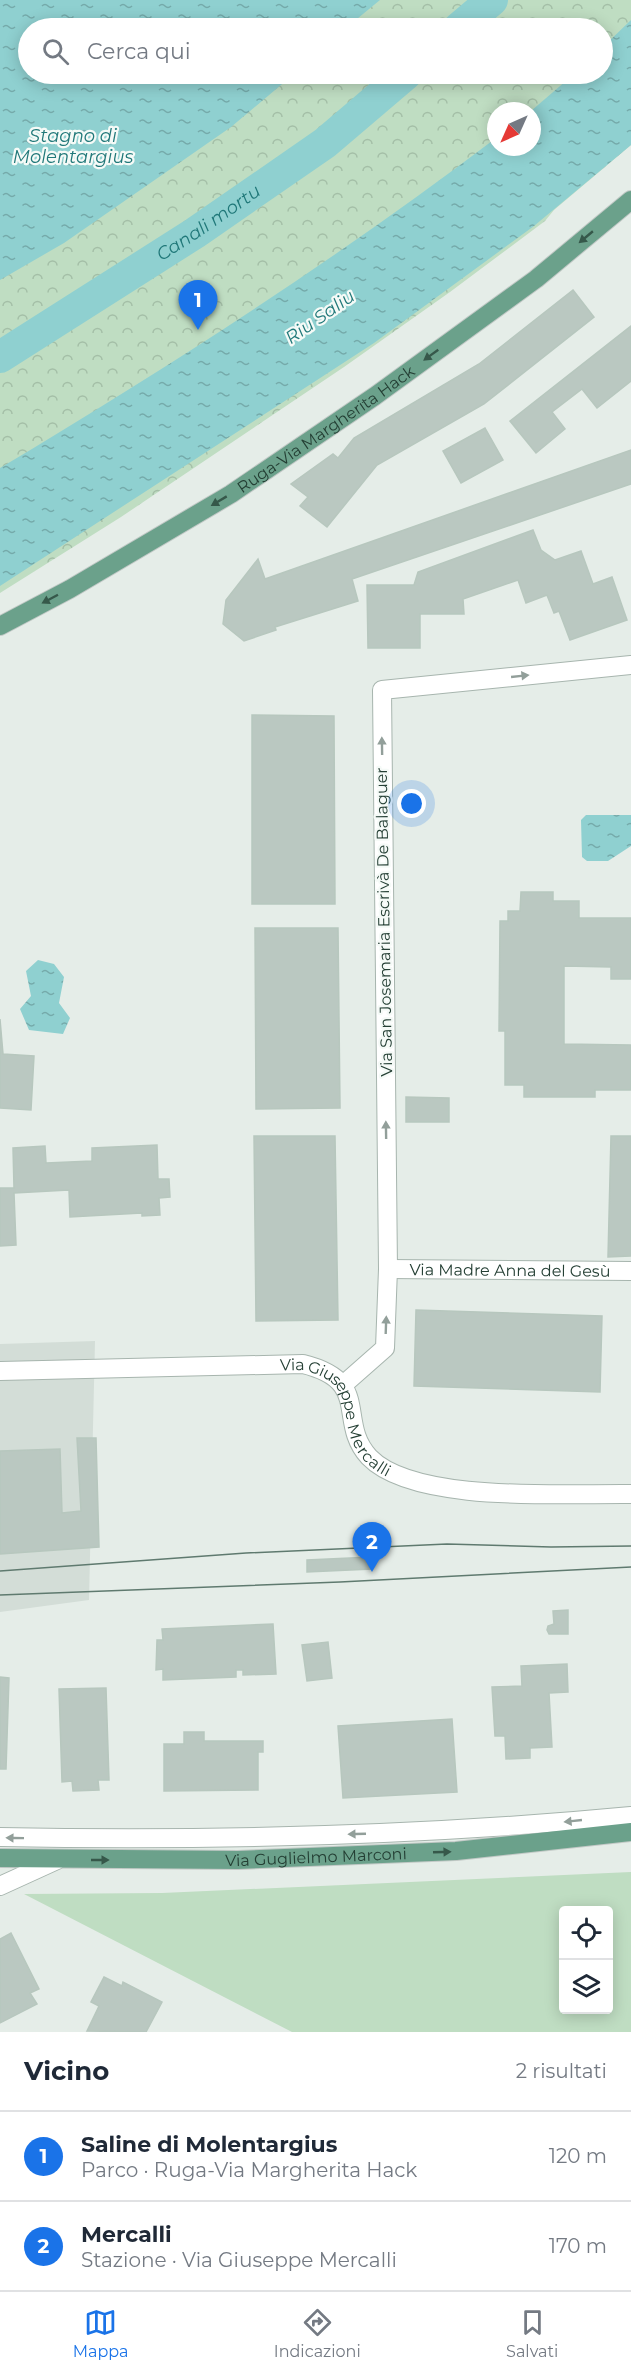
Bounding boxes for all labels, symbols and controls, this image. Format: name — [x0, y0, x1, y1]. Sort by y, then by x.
search box — [18, 18, 613, 84]
icon: search — [39, 35, 72, 68]
text: Cerca qui — [87, 38, 191, 65]
north arrow — [487, 102, 541, 156]
water label: Stagno di Molentargius — [13, 125, 134, 168]
water label: Canali mortu — [152, 180, 265, 266]
one-way arrow — [578, 231, 594, 244]
pin: 1 — [178, 280, 218, 330]
water label: Riu Saliu — [281, 285, 359, 349]
one-way arrow — [423, 349, 439, 361]
street label: Ruga-Via Margherita Hack — [233, 361, 418, 497]
one-way arrow — [210, 496, 227, 506]
one-way arrow — [41, 594, 59, 604]
one-way arrow — [510, 671, 529, 681]
one-way arrow — [377, 736, 387, 755]
street label: Via San Josemaria Escrivà De Balaguer — [372, 767, 396, 1077]
your location — [397, 789, 426, 818]
one-way arrow — [381, 1120, 391, 1139]
street label: Via Madre Anna del Gesù — [409, 1260, 611, 1280]
one-way arrow — [381, 1315, 391, 1334]
street label: Via Giuseppe Mercalli — [280, 1354, 394, 1480]
pin: 2 — [352, 1522, 392, 1572]
one-way arrow — [563, 1816, 582, 1826]
one-way arrow — [348, 1829, 367, 1838]
one-way arrow — [6, 1833, 25, 1843]
street label: Via Guglielmo Marconi — [225, 1844, 407, 1870]
one-way arrow — [433, 1847, 452, 1856]
one-way arrow — [91, 1855, 110, 1865]
map controls — [559, 1906, 613, 2014]
button: locate — [559, 1906, 613, 1960]
button: layers — [559, 1960, 613, 2014]
text: Vicino — [24, 2055, 109, 2087]
text: 2 risultati — [516, 2059, 607, 2083]
text: Saline di Molentargius — [81, 2131, 337, 2158]
text: 1 — [40, 2144, 47, 2168]
text: 120 m — [549, 2144, 607, 2168]
text: Parco · Ruga-Via Margherita Hack — [81, 2158, 417, 2182]
text: Mercalli — [81, 2221, 172, 2248]
text: 2 — [38, 2234, 49, 2258]
text: 170 m — [549, 2234, 607, 2258]
text: Stazione · Via Giuseppe Mercalli — [81, 2248, 397, 2272]
tab: Mappa — [73, 2306, 128, 2361]
tab: Indicazioni — [274, 2306, 361, 2361]
tab: Salvati — [506, 2306, 558, 2361]

